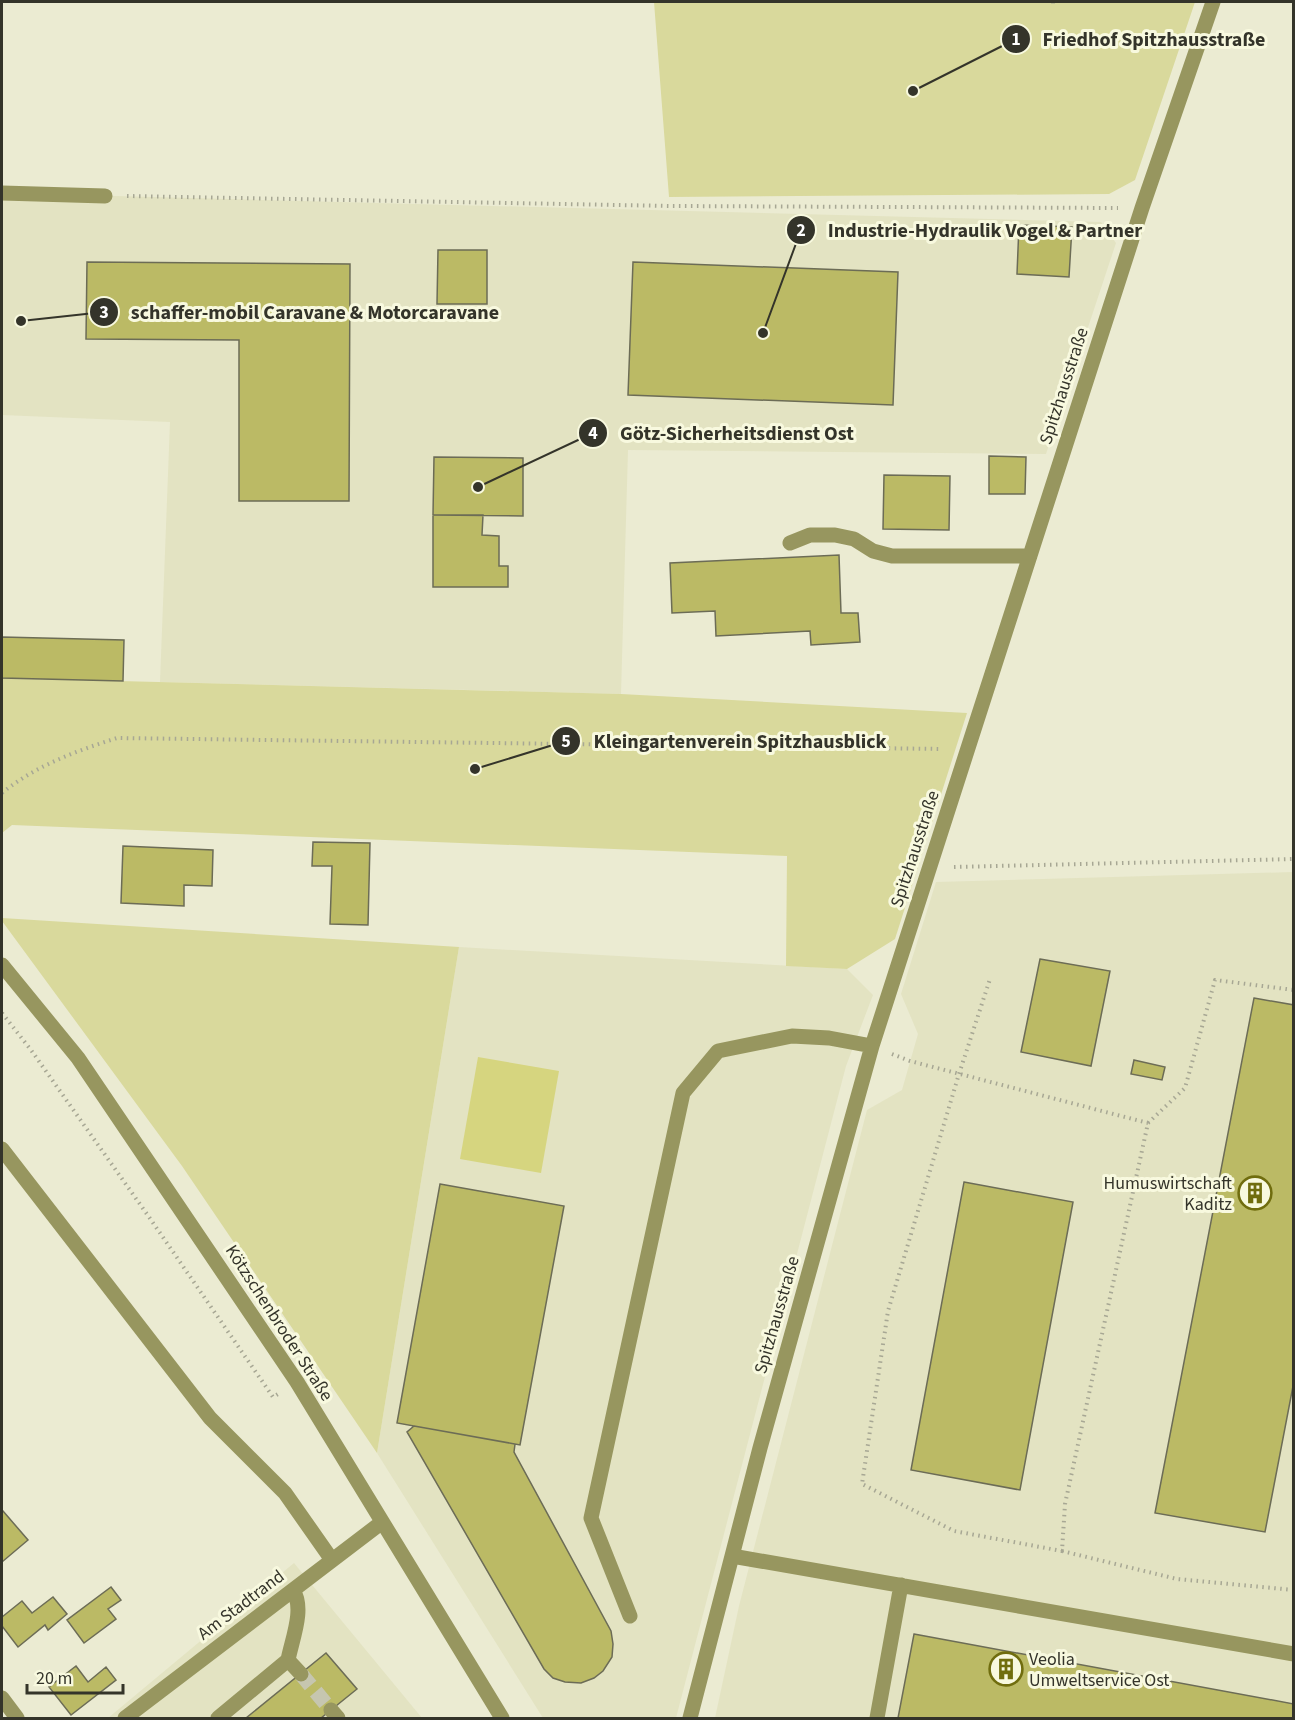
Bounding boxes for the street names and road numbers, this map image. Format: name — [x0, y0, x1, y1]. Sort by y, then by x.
street label: Spitzhausstraße — [1033, 324, 1095, 448]
street label: Spitzhausstraße — [884, 787, 946, 911]
street label: Kötzschenbroder Straße — [219, 1240, 339, 1406]
street label: Spitzhausstraße — [748, 1253, 806, 1377]
street label: Am Stadtrand — [192, 1564, 290, 1646]

